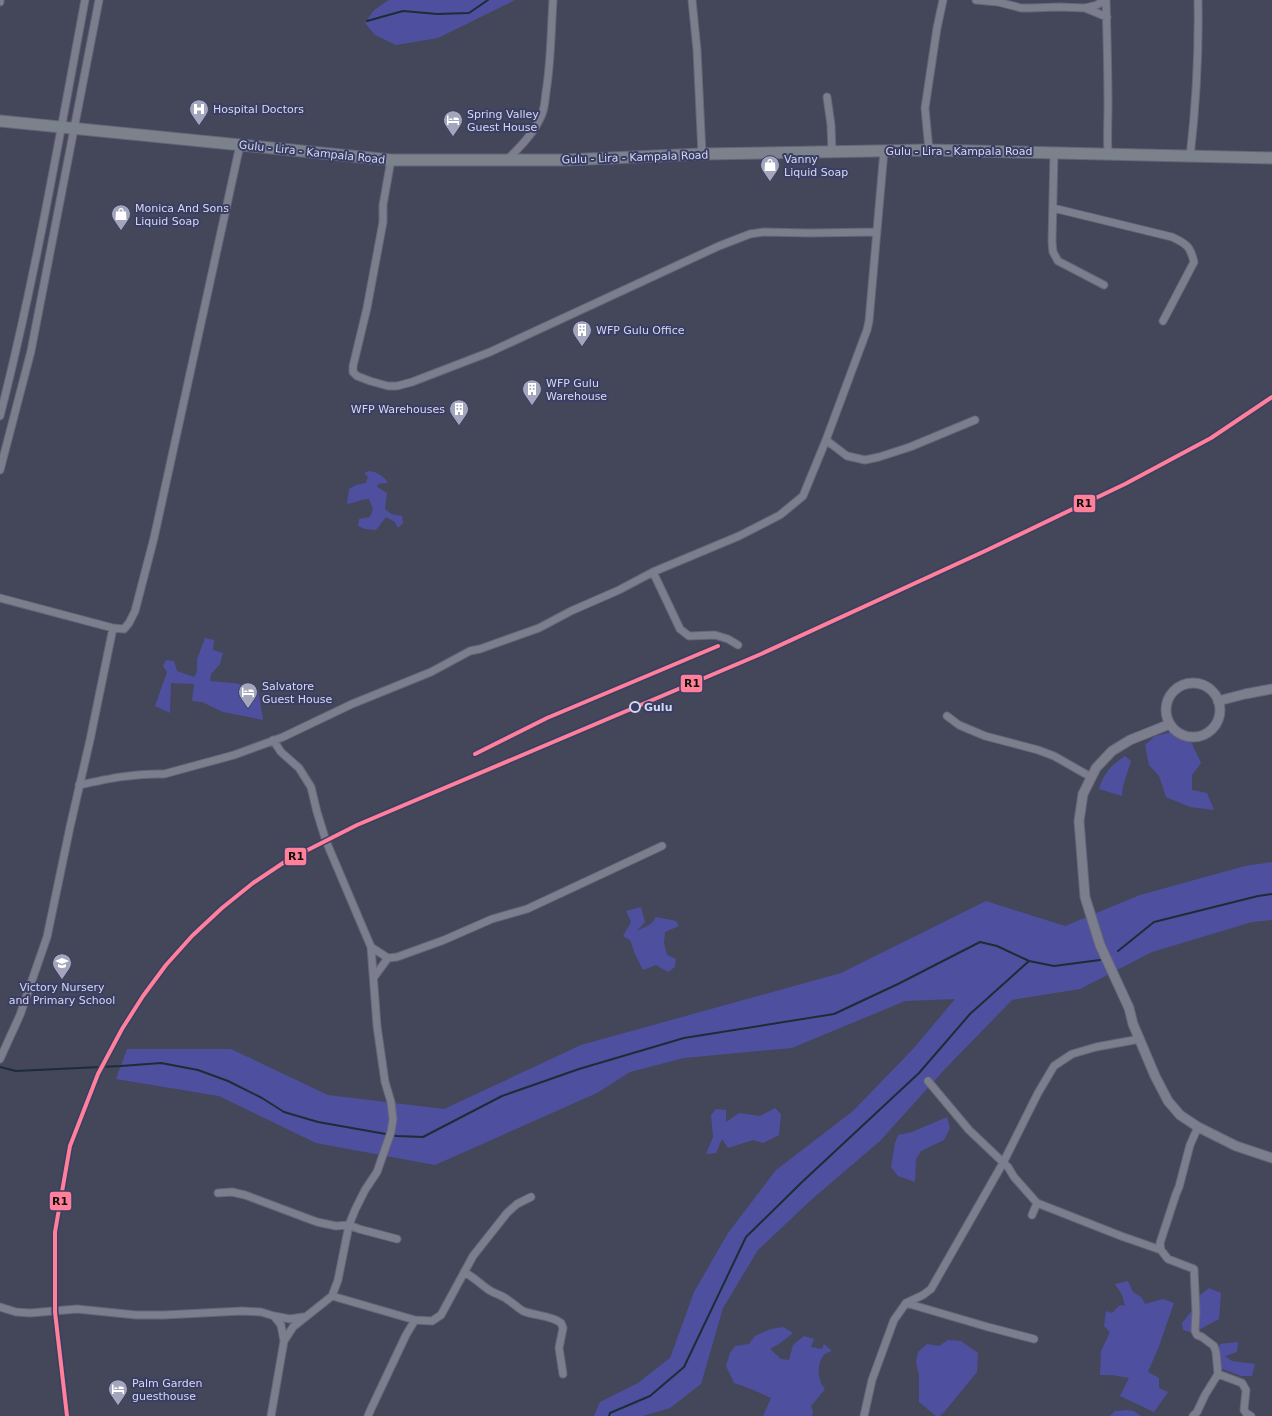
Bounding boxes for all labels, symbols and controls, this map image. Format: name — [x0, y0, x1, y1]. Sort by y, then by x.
hospital icon: Hospital Doctors — [188, 98, 210, 126]
place label: Hospital Doctors — [213, 103, 304, 116]
place label: Spring Valley Guest House — [467, 108, 539, 134]
hotel icon: Spring Valley Guest House — [442, 109, 464, 137]
street label: Gulu - Lira - Kampala Road — [238, 138, 386, 167]
street label: Gulu - Lira - Kampala Road — [886, 145, 1033, 158]
street label: Gulu - Lira - Kampala Road — [561, 148, 709, 167]
place label: Vanny Liquid Soap — [784, 153, 848, 179]
shop icon: Vanny Liquid Soap — [759, 154, 781, 182]
place label: Monica And Sons Liquid Soap — [135, 202, 229, 228]
shop icon: Monica And Sons Liquid Soap — [110, 203, 132, 231]
building icon: WFP Gulu Office — [571, 319, 593, 347]
place label: WFP Gulu Office — [596, 324, 685, 337]
place label: WFP Gulu Warehouse — [546, 377, 607, 403]
building icon: WFP Gulu Warehouse — [521, 378, 543, 406]
building icon: WFP Warehouses — [448, 398, 470, 426]
place label: WFP Warehouses — [351, 403, 445, 416]
line badge: R1 — [1073, 494, 1096, 513]
text: R1 — [1076, 497, 1092, 510]
line badge: R1 — [680, 674, 703, 693]
text: R1 — [684, 677, 700, 690]
place label: Salvatore Guest House — [262, 680, 333, 706]
hotel icon: Salvatore Guest House — [237, 681, 259, 709]
marker: Gulu — [629, 701, 641, 713]
place label: Gulu — [644, 701, 672, 714]
line badge: R1 — [284, 847, 307, 866]
text: R1 — [288, 850, 304, 863]
school or university icon: Victory Nursery and Primary School — [51, 952, 73, 980]
place label: Victory Nursery and Primary School — [9, 981, 115, 1007]
line badge: R1 — [49, 1191, 72, 1211]
text: R1 — [52, 1195, 68, 1208]
place label: Palm Garden guesthouse — [132, 1377, 202, 1403]
hotel icon: Palm Garden guesthouse — [107, 1378, 129, 1406]

